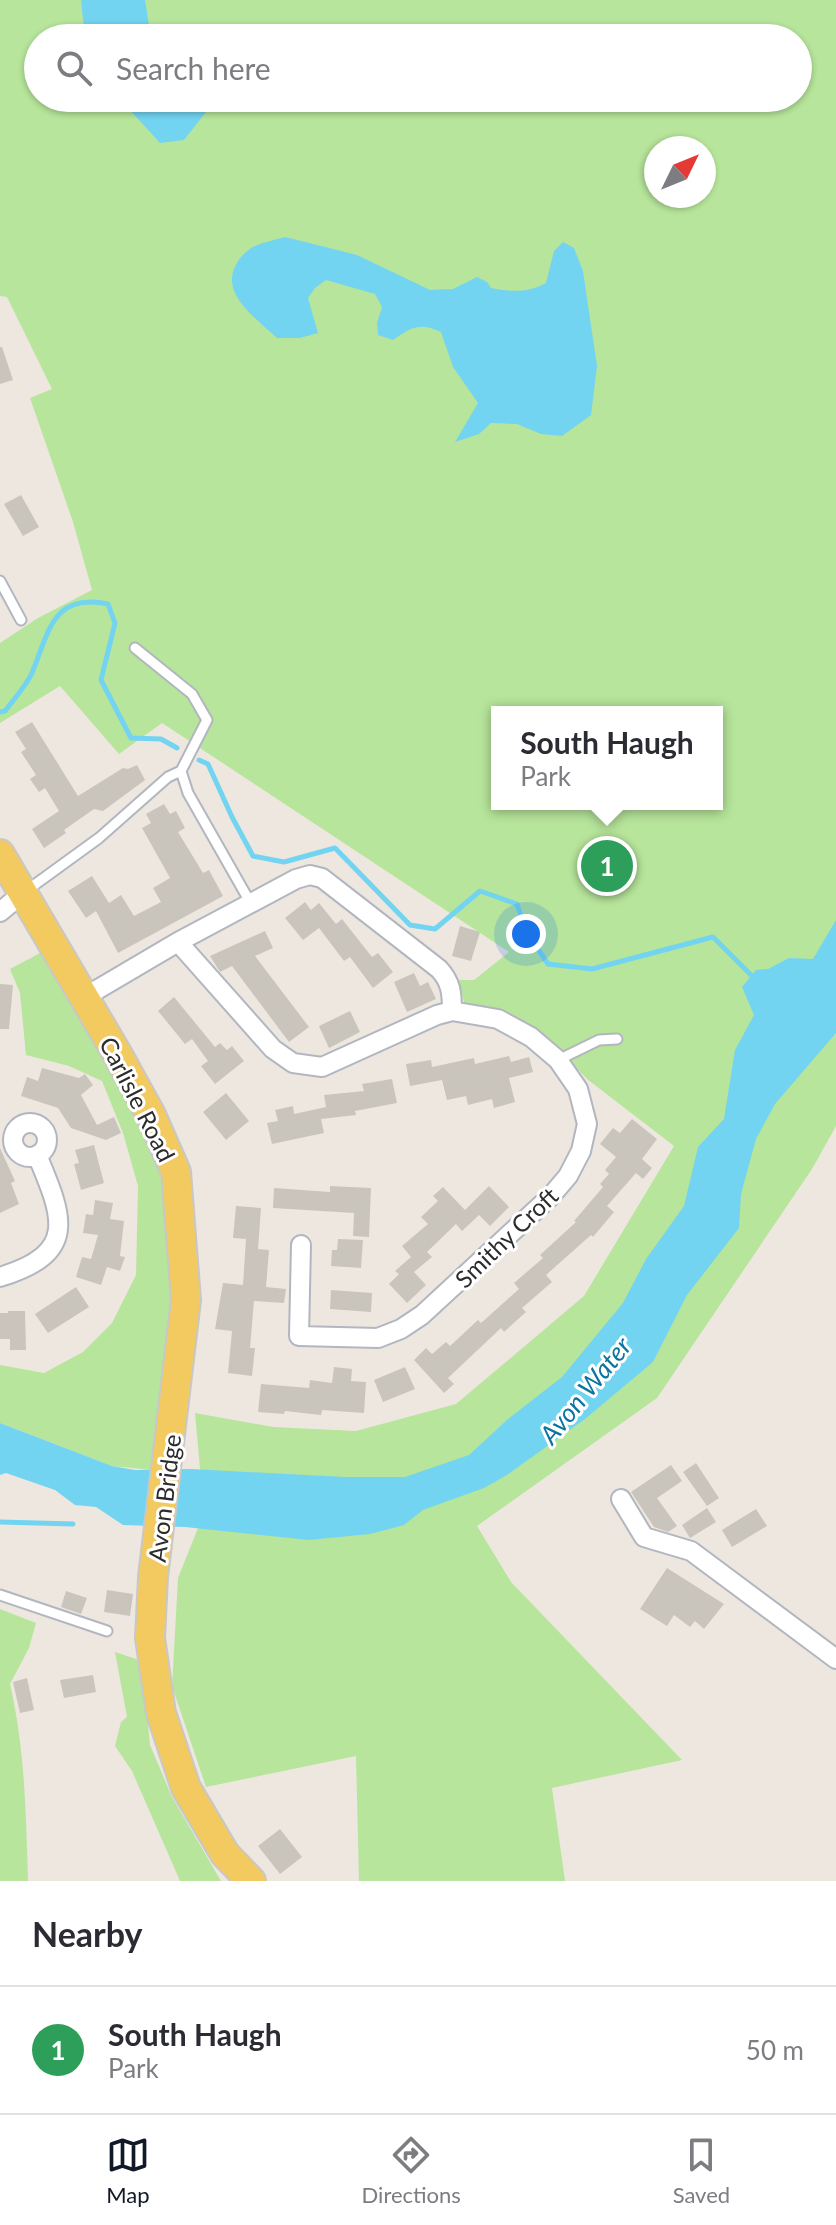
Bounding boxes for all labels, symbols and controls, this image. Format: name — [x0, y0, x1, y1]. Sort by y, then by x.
search box — [24, 24, 812, 112]
icon: search — [52, 46, 96, 90]
text: Search here — [116, 50, 271, 86]
north arrow — [644, 136, 716, 208]
popup — [491, 706, 723, 810]
text: South Haugh — [520, 724, 694, 760]
text: Park — [520, 760, 571, 792]
pin: 1 — [581, 836, 633, 896]
your location — [506, 914, 546, 954]
street label: Carlisle Road — [94, 1032, 182, 1166]
street label: Smithy Croft — [449, 1180, 564, 1293]
water label: Avon Water — [532, 1329, 638, 1450]
street label: Avon Bridge — [142, 1432, 186, 1564]
text: Nearby — [32, 1913, 143, 1954]
text: South Haugh — [108, 2016, 282, 2052]
text: 1 — [50, 2034, 66, 2066]
text: 50 m — [746, 2034, 804, 2066]
text: Park — [108, 2052, 159, 2084]
tab: Map — [106, 2133, 150, 2208]
tab: Directions — [362, 2133, 461, 2208]
tab: Saved — [673, 2133, 730, 2208]

